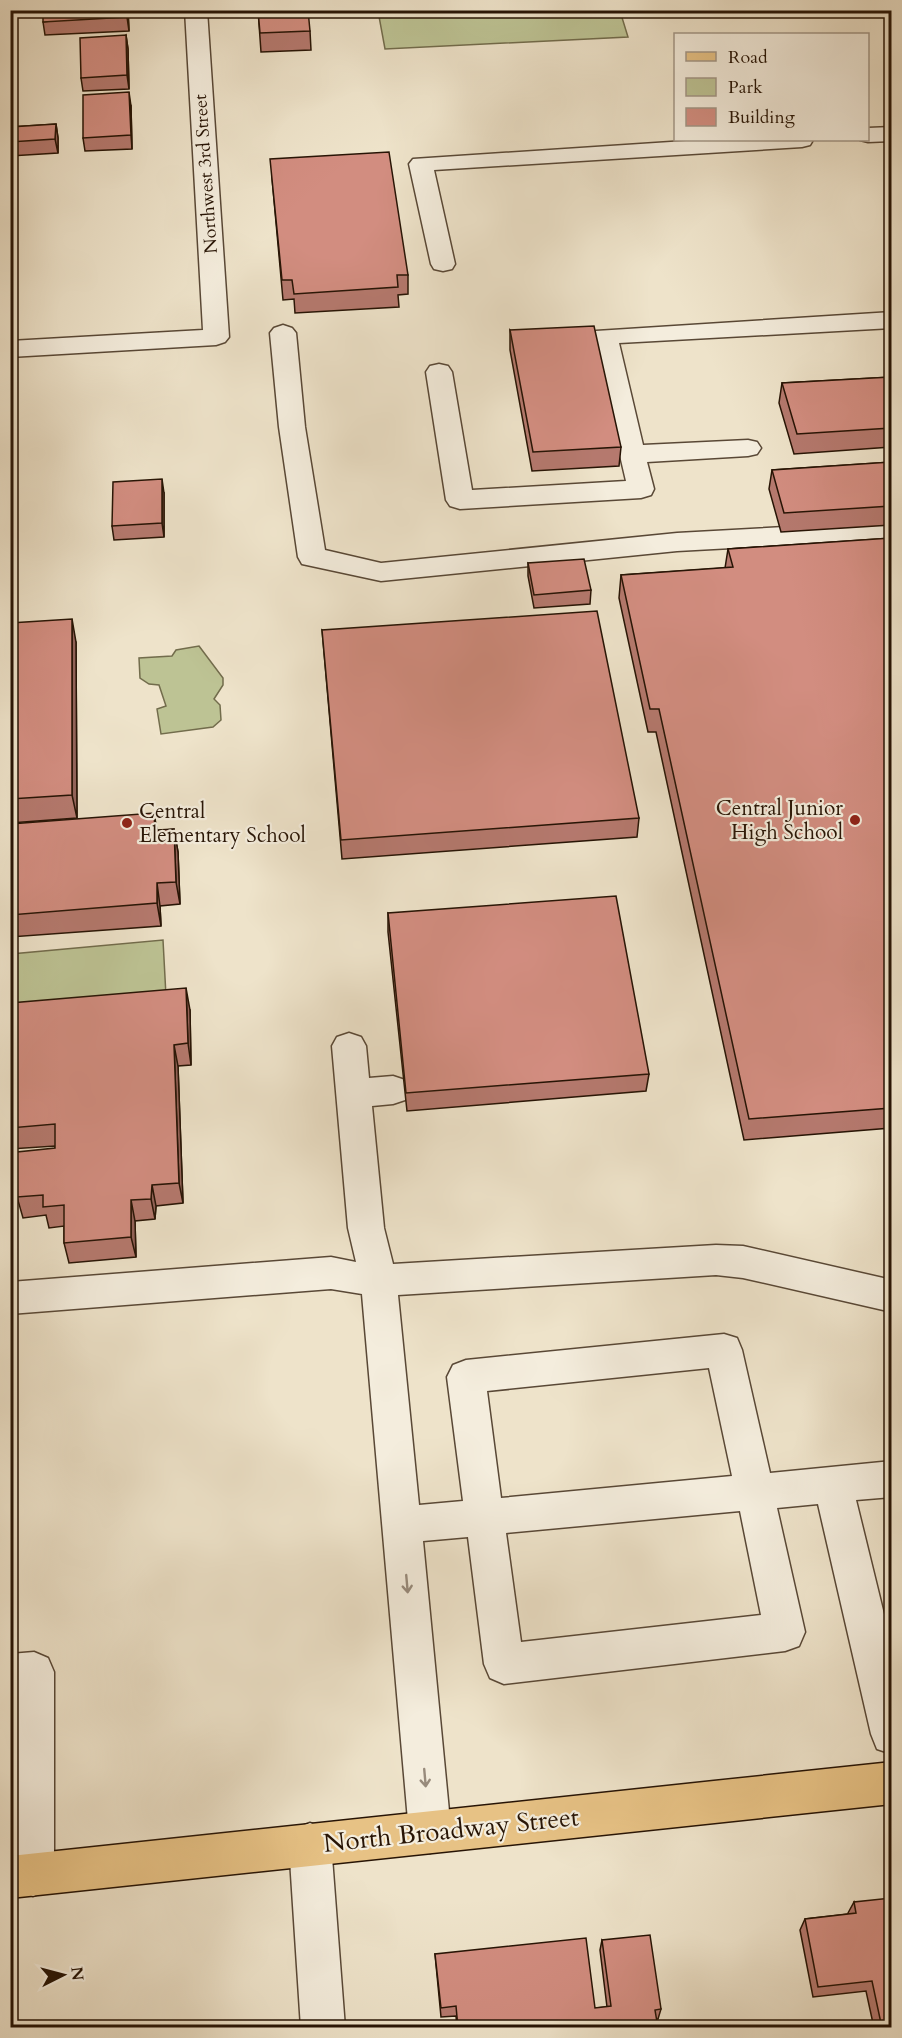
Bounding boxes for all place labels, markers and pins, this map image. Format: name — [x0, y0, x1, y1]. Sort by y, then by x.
place label: Central Junior High School — [716, 794, 843, 847]
place label: Central Elementary School — [139, 797, 306, 850]
marker: Central Junior High School — [848, 813, 862, 827]
marker: Central Elementary School — [120, 816, 134, 830]

